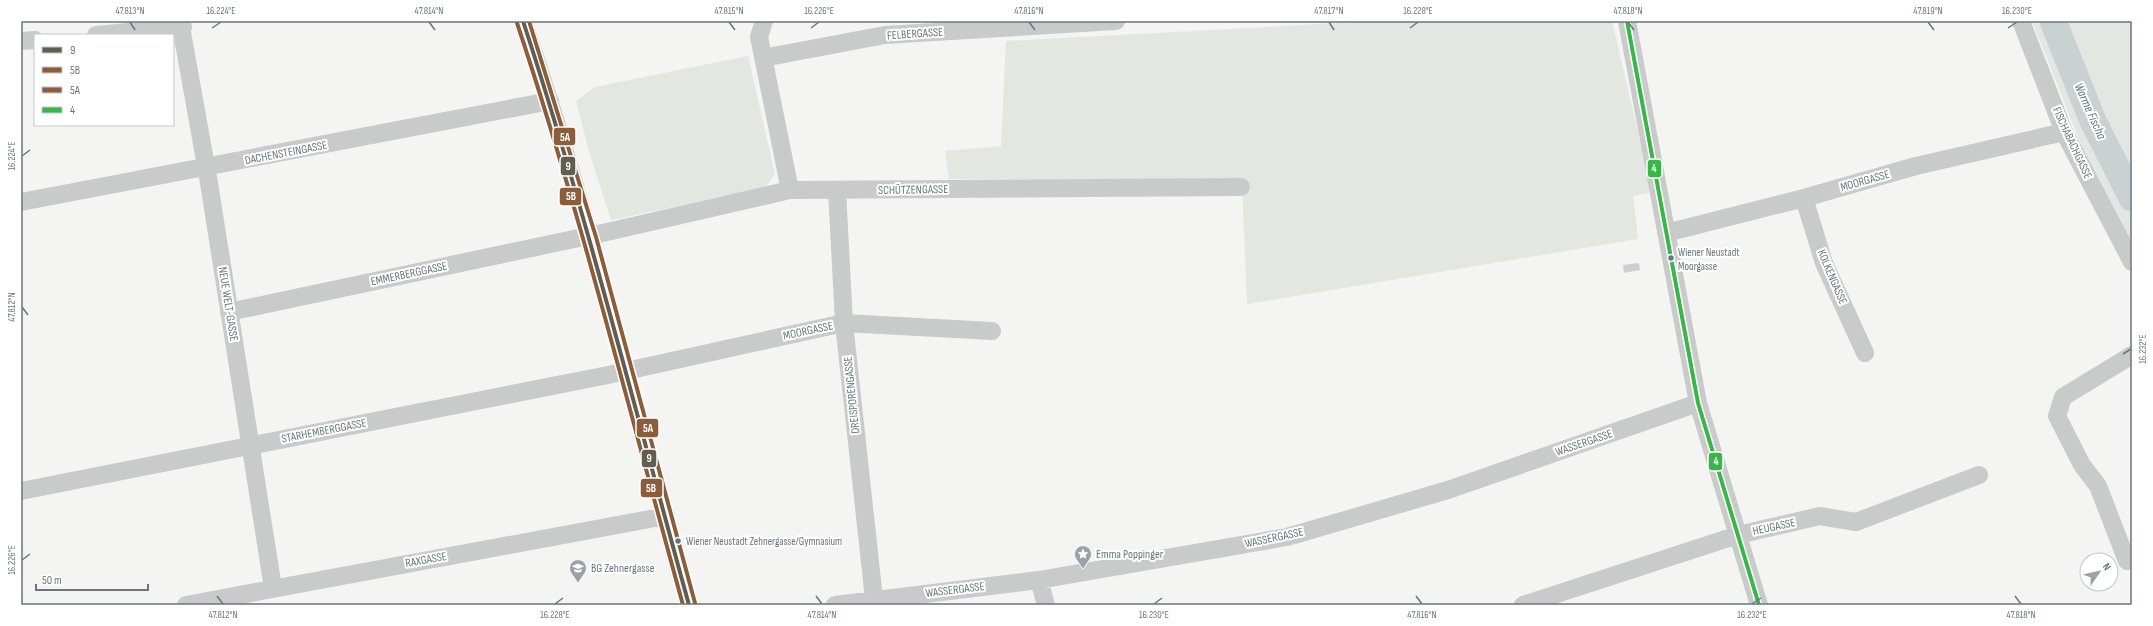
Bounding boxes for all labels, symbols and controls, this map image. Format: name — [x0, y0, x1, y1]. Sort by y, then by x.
text: 47.813°N — [115, 5, 145, 17]
text: 16.224°E — [207, 5, 235, 17]
text: 47.814°N — [415, 5, 443, 17]
text: 47.815°N — [714, 5, 744, 17]
text: 16.226°E — [804, 5, 834, 17]
text: 47.816°N — [1014, 5, 1044, 17]
text: 47.817°N — [1314, 5, 1344, 17]
text: 16.228°E — [1403, 5, 1433, 17]
text: 47.818°N — [1613, 5, 1643, 17]
text: 47.819°N — [1913, 5, 1943, 17]
text: 16.230°E — [2002, 5, 2032, 17]
street label: FELBERGASSE — [887, 25, 944, 43]
legend — [34, 34, 174, 126]
text: 9 — [70, 43, 75, 58]
text: 5B — [70, 63, 80, 78]
water label: Warme Fischa — [2070, 80, 2110, 142]
text: 5A — [70, 83, 81, 98]
text: 4 — [70, 103, 75, 118]
street label: FISCHABACHGASSE — [2049, 105, 2095, 181]
line badge: 5A — [553, 127, 576, 146]
text: 5A — [560, 131, 571, 144]
street label: DACHENSTEINGASSE — [244, 138, 328, 168]
text: 16.224°E — [6, 142, 18, 170]
line badge: 9 — [560, 156, 576, 176]
line badge: 4 — [1647, 159, 1662, 178]
text: 9 — [565, 160, 571, 173]
text: 4 — [1651, 162, 1657, 175]
street label: MOORGASSE — [1839, 167, 1891, 195]
street label: SCHÜTZENGASSE — [878, 182, 948, 198]
line badge: 5B — [559, 187, 582, 206]
text: 5B — [566, 190, 576, 203]
place label: Wiener Neustadt Moorgasse — [1678, 246, 1740, 273]
street label: KOLKENGASSE — [1814, 247, 1850, 307]
marker: Wiener Neustadt Moorgasse — [1666, 253, 1676, 263]
street label: EMMERBERGGASSE — [369, 259, 449, 289]
street label: NEUE WELT-GASSE — [215, 266, 241, 342]
text: 47.812°N — [6, 292, 18, 322]
street label: MOORGASSE — [782, 318, 834, 344]
text: 16.232°E — [2137, 334, 2149, 364]
street label: DREISPORENGASSE — [840, 356, 864, 434]
street label: STARHEMBERGGASSE — [280, 415, 368, 447]
line badge: 5A — [636, 418, 659, 438]
text: 5A — [643, 422, 654, 435]
street label: WASSERGASSE — [1554, 426, 1615, 460]
line badge: 9 — [641, 449, 657, 468]
text: 9 — [646, 452, 652, 465]
line badge: 4 — [1708, 452, 1723, 471]
text: 4 — [1713, 455, 1719, 468]
line badge: 5B — [640, 478, 663, 498]
text: 5B — [646, 482, 656, 495]
street label: HEUGASSE — [1751, 515, 1797, 539]
street label: WASSERGASSE — [1243, 524, 1305, 552]
place label: Wiener Neustadt Zehnergasse/Gymnasium — [686, 535, 842, 548]
marker: Wiener Neustadt Zehnergasse/Gymnasium — [673, 536, 683, 546]
place icon: Emma Poppinger — [1073, 544, 1093, 569]
text: 16.226°E — [6, 545, 18, 575]
place label: Emma Poppinger — [1096, 547, 1164, 562]
street label: RAXGASSE — [404, 549, 448, 571]
north arrow — [2079, 552, 2119, 592]
school or university icon: BG Zehnergasse — [568, 558, 588, 583]
place label: BG Zehnergasse — [591, 561, 655, 576]
text: N — [2100, 561, 2114, 573]
scale bar — [36, 566, 148, 592]
text: 50 m — [42, 573, 62, 588]
street label: WASSERGASSE — [925, 579, 985, 601]
text: 47.812°N — [208, 609, 238, 621]
text: 16.228°E — [540, 609, 570, 621]
text: 47.814°N — [808, 609, 836, 621]
text: 16.230°E — [1139, 609, 1169, 621]
text: 47.816°N — [1407, 609, 1437, 621]
text: 16.232°E — [1737, 609, 1767, 621]
text: 47.818°N — [2006, 609, 2036, 621]

